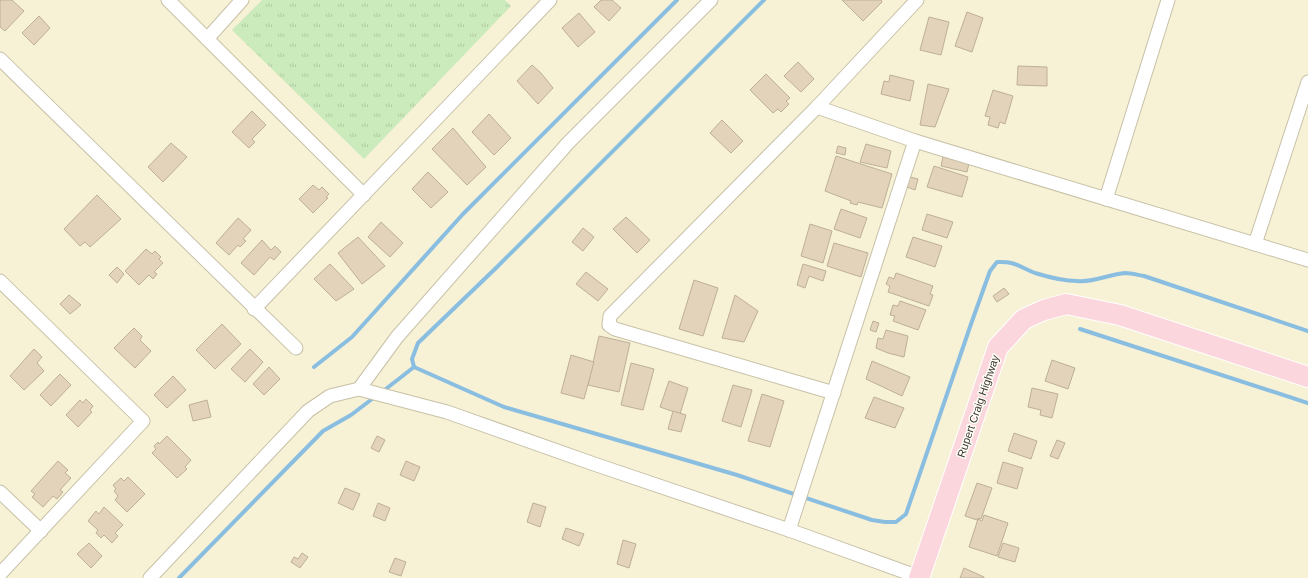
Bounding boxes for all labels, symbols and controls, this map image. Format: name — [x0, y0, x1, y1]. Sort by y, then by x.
street label: Rupert Craig Highway — [955, 353, 1001, 459]

